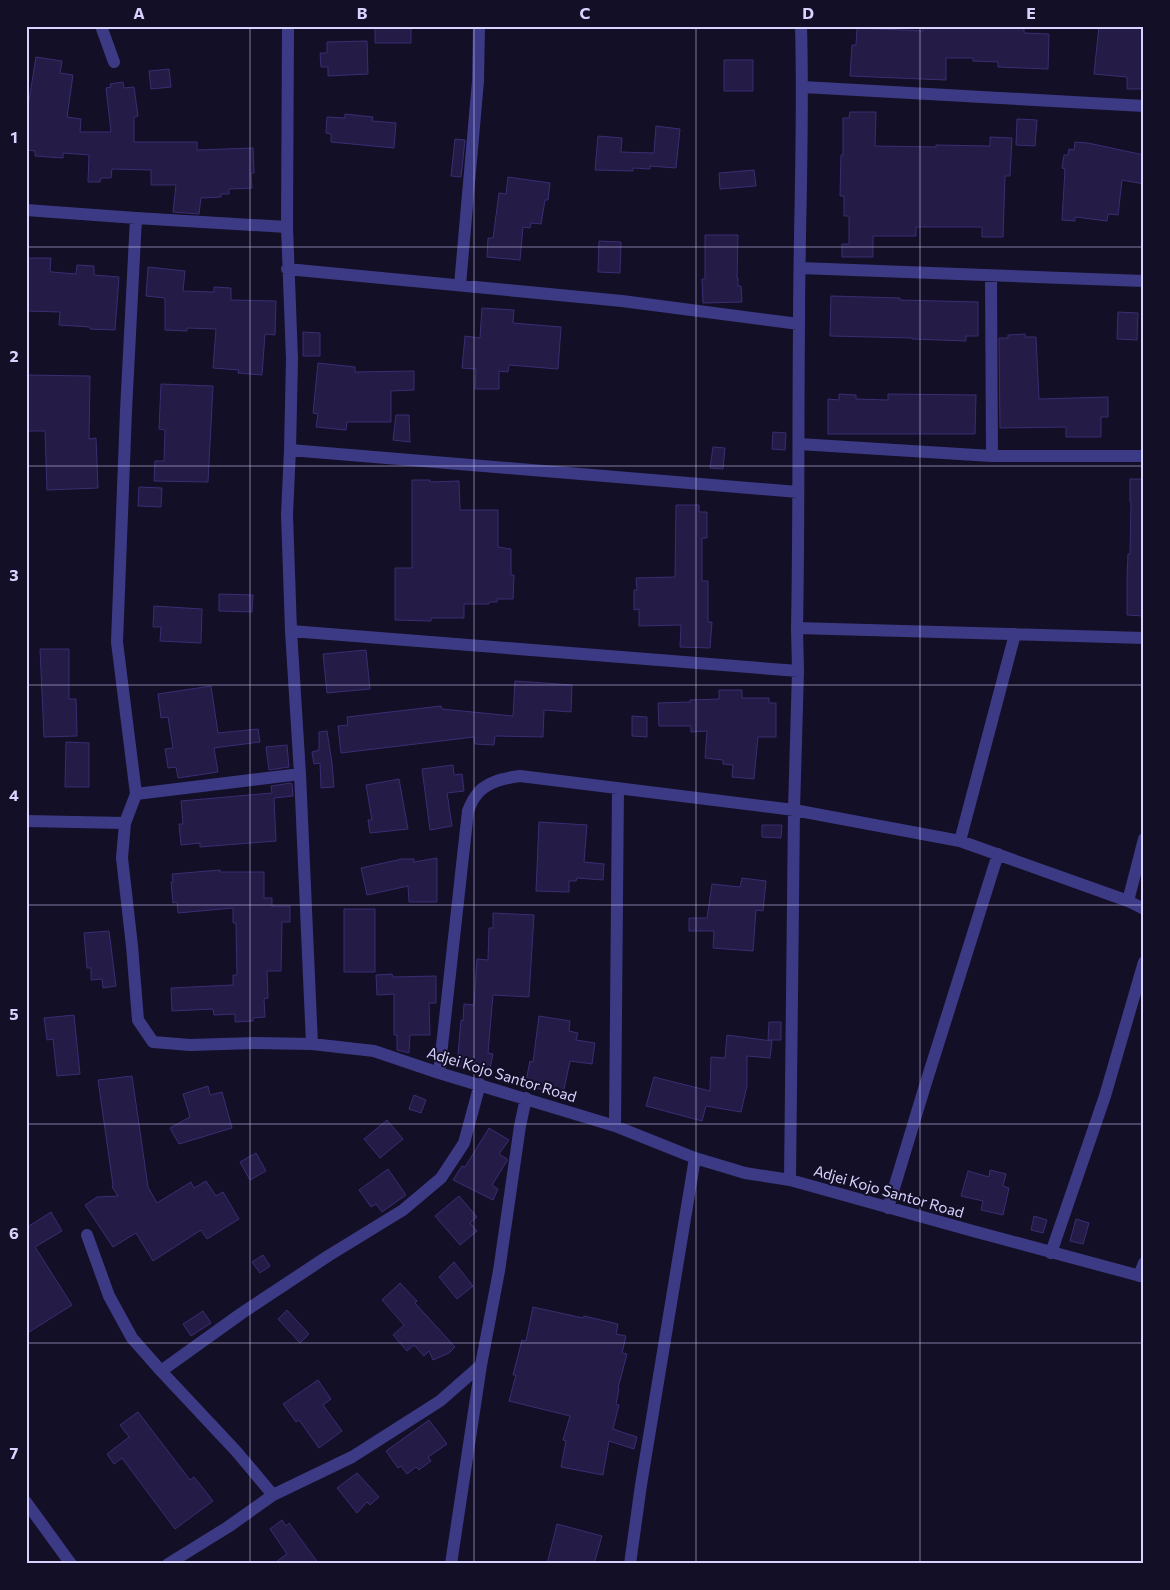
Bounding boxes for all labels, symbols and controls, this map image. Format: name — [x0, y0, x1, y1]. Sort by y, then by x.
text: A — [133, 3, 145, 22]
text: B — [357, 3, 368, 22]
text: C — [580, 3, 591, 22]
text: D — [802, 3, 814, 22]
text: E — [1026, 3, 1036, 22]
text: 1 — [10, 127, 18, 146]
text: 2 — [9, 346, 19, 365]
text: 3 — [9, 565, 19, 584]
text: 4 — [9, 785, 19, 804]
text: 5 — [9, 1004, 19, 1023]
street label: Adjei Kojo Santor Road — [425, 1043, 579, 1105]
street label: Adjei Kojo Santor Road — [812, 1161, 966, 1221]
text: 6 — [9, 1223, 19, 1242]
text: 7 — [10, 1443, 19, 1462]

